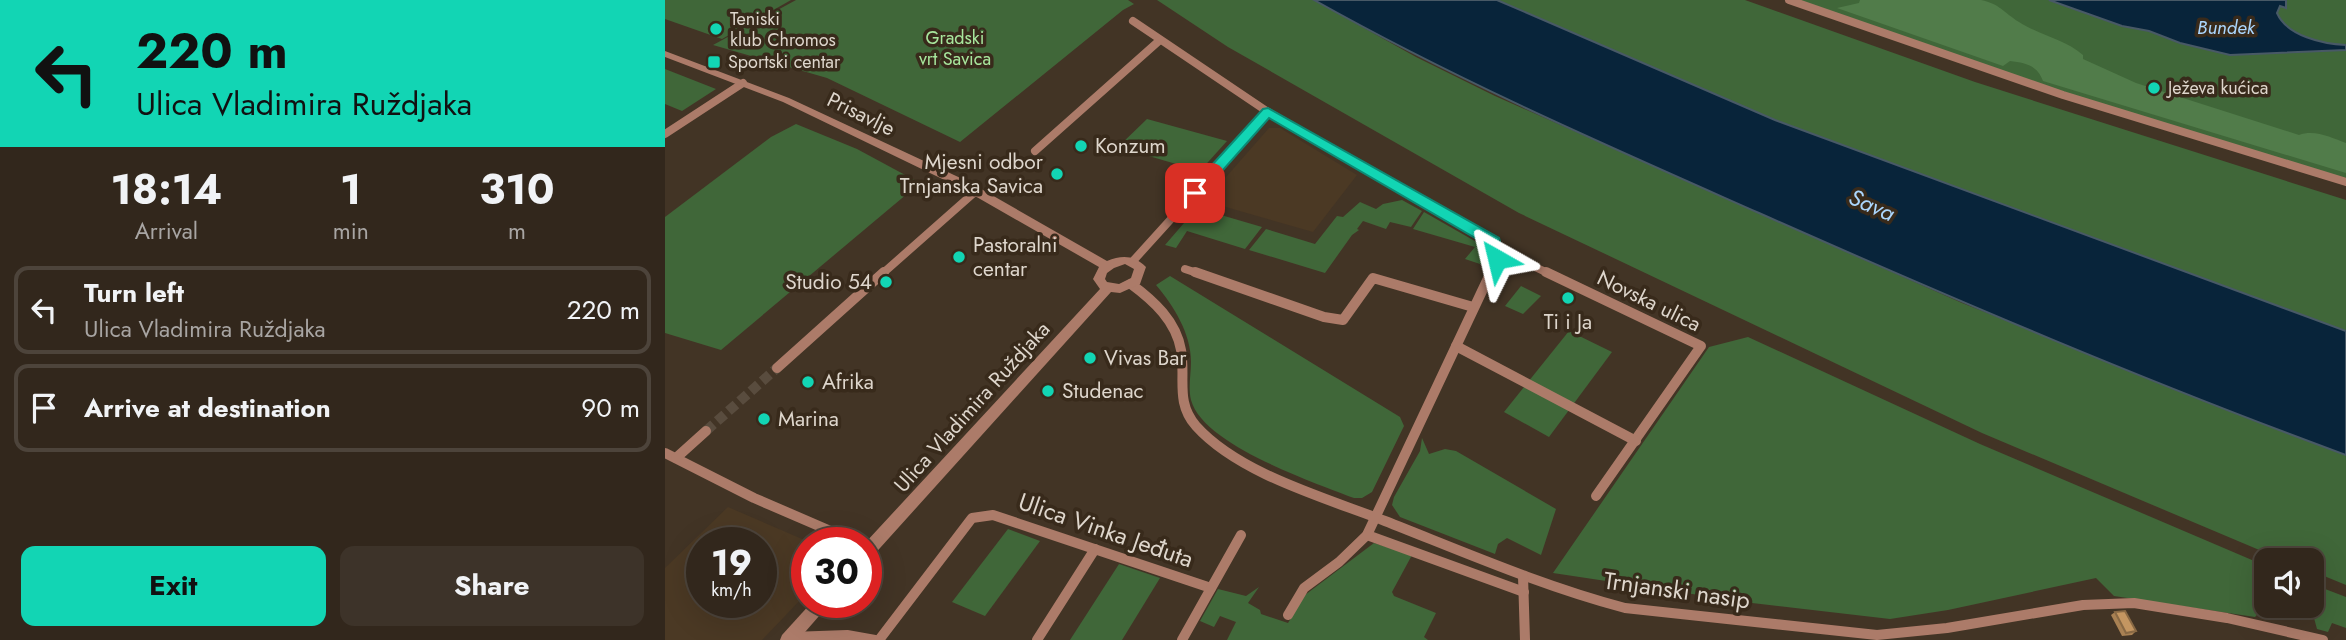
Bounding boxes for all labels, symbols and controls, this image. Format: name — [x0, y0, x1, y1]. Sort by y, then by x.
place label: Teniski klub Chromos — [730, 6, 836, 53]
water label: Bundek — [2197, 14, 2256, 41]
text: 220 m — [136, 16, 288, 86]
marker: Teniski klub Chromos — [708, 21, 724, 37]
park label: Gradski vrt Savica — [919, 25, 991, 72]
icon: left — [21, 28, 112, 119]
place label: Sportski centar — [728, 49, 841, 75]
marker: Sportski centar — [706, 54, 722, 70]
place label: Ježeva kućica — [2166, 75, 2268, 101]
marker: Ježeva kućica — [2146, 80, 2162, 96]
text: Ulica Vladimira Ruždjaka — [136, 81, 472, 127]
street label: Prisavlje — [822, 85, 900, 143]
place label: Konzum — [1095, 131, 1166, 161]
marker: Konzum — [1073, 138, 1089, 154]
place label: Mjesni odbor Trnjanska Savica — [900, 147, 1044, 201]
text: 18:14 — [110, 159, 222, 220]
text: 1 — [340, 159, 362, 220]
text: 310 — [479, 159, 555, 220]
pin — [1165, 163, 1225, 223]
marker: Mjesni odbor Trnjanska Savica — [1049, 166, 1065, 182]
icon: arrive — [1176, 174, 1214, 212]
water label: Sava — [1843, 180, 1901, 230]
text: Arrival — [135, 214, 198, 248]
text: min — [333, 214, 369, 248]
text: m — [508, 214, 526, 248]
position arrow — [1460, 222, 1534, 296]
place label: Pastoralni centar — [973, 230, 1058, 284]
marker: Pastoralni centar — [951, 249, 967, 265]
street label: Novska ulica — [1592, 263, 1706, 339]
place label: Studio 54 — [785, 267, 872, 297]
text: Turn left — [84, 274, 184, 312]
marker: Studio 54 — [878, 274, 894, 290]
marker: Ti i Ja — [1560, 290, 1576, 306]
icon: left — [25, 291, 63, 329]
text: 220 m — [567, 291, 640, 329]
place label: Ti i Ja — [1544, 307, 1592, 337]
text: Ulica Vladimira Ruždjaka — [84, 312, 326, 346]
street label: Ulica Vladimira Ruždjaka — [887, 315, 1057, 499]
place label: Vivas Bar — [1104, 343, 1187, 373]
marker: Vivas Bar — [1082, 350, 1098, 366]
place label: Afrika — [822, 367, 874, 397]
marker: Afrika — [800, 374, 816, 390]
place label: Studenac — [1062, 376, 1144, 406]
marker: Studenac — [1040, 383, 1056, 399]
icon: arrive — [25, 389, 63, 427]
text: Arrive at destination — [84, 389, 331, 427]
text: 90 m — [581, 389, 640, 427]
place label: Marina — [778, 404, 839, 434]
marker: Marina — [756, 411, 772, 427]
street label: Ulica Vinka Jeđuta — [1014, 484, 1198, 576]
speed limit sign: 30 — [791, 527, 882, 618]
text: 19 — [711, 538, 752, 588]
button: Exit — [21, 546, 326, 626]
button: Share — [340, 546, 644, 626]
map controls — [2254, 548, 2324, 618]
button: sound — [2254, 548, 2324, 618]
street label: Trnjanski nasip — [1601, 562, 1753, 618]
text: km/h — [711, 577, 752, 603]

